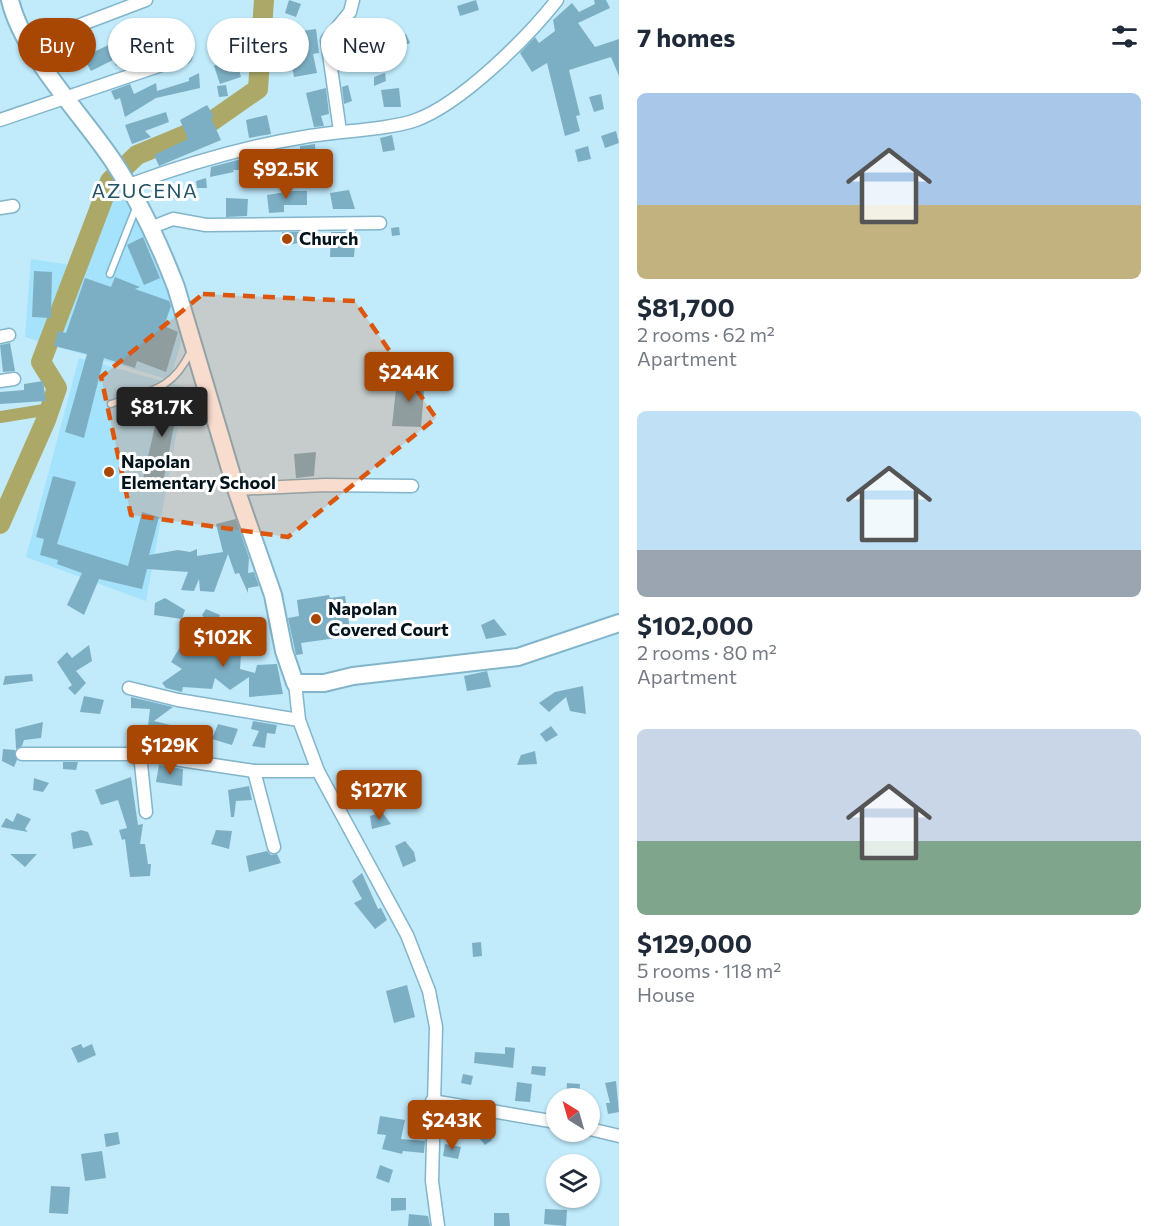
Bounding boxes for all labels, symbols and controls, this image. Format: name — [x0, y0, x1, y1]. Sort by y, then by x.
chip: Buy — [18, 18, 96, 72]
chip: Rent — [108, 18, 195, 72]
chip: Filters — [207, 18, 309, 72]
chip: New — [321, 18, 407, 72]
icon: filters — [1108, 20, 1141, 53]
text: 7 homes — [637, 21, 735, 52]
icon: home — [835, 132, 943, 240]
pin: $92.5K — [237, 149, 335, 200]
text: $92.5K — [253, 156, 319, 180]
district label: AZUCENA — [92, 178, 198, 202]
place label: Church — [299, 227, 358, 249]
marker: Church — [280, 232, 294, 246]
text: $81,700 — [637, 291, 735, 322]
text: 2 rooms · 62 m² — [637, 322, 775, 346]
text: Apartment — [637, 346, 737, 370]
pin: $244K — [367, 352, 451, 403]
text: $244K — [378, 359, 440, 383]
pin: $81.7K — [113, 387, 211, 438]
text: $81.7K — [131, 394, 193, 418]
place label: Napolan Elementary School — [121, 450, 276, 493]
icon: home — [835, 450, 943, 558]
marker: Napolan Elementary School — [102, 465, 116, 479]
place label: Napolan Covered Court — [328, 597, 449, 640]
text: $102,000 — [637, 609, 754, 640]
marker: Napolan Covered Court — [309, 612, 323, 626]
pin: $102K — [181, 617, 265, 668]
text: $102K — [193, 624, 253, 648]
text: 2 rooms · 80 m² — [637, 640, 777, 664]
text: Apartment — [637, 664, 737, 688]
pin: $129K — [128, 725, 212, 776]
text: $129K — [141, 732, 199, 756]
icon: home — [835, 768, 943, 876]
pin: $127K — [337, 770, 421, 821]
text: $127K — [351, 777, 407, 801]
text: $129,000 — [637, 927, 752, 958]
text: 5 rooms · 118 m² — [637, 958, 781, 982]
text: House — [637, 982, 695, 1006]
north arrow — [546, 1088, 600, 1142]
map controls — [546, 1088, 600, 1208]
pin: $243K — [410, 1100, 494, 1151]
text: $243K — [422, 1107, 482, 1131]
button: layers — [546, 1154, 600, 1208]

